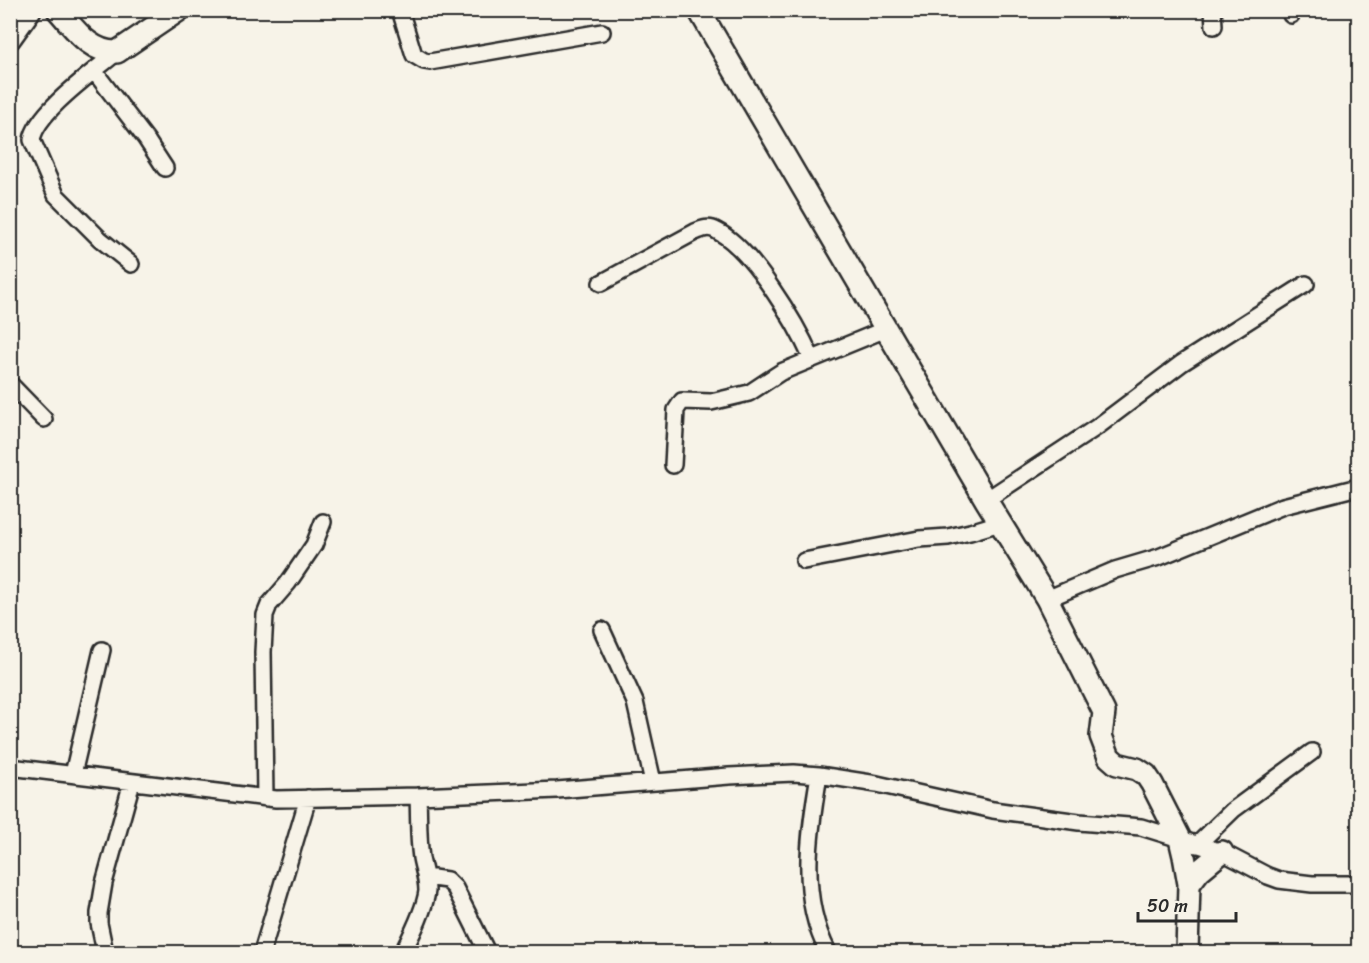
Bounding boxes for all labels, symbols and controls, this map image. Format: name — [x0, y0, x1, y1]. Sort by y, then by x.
scale bar — [1138, 885, 1236, 923]
text: 50 m — [1147, 890, 1188, 922]

